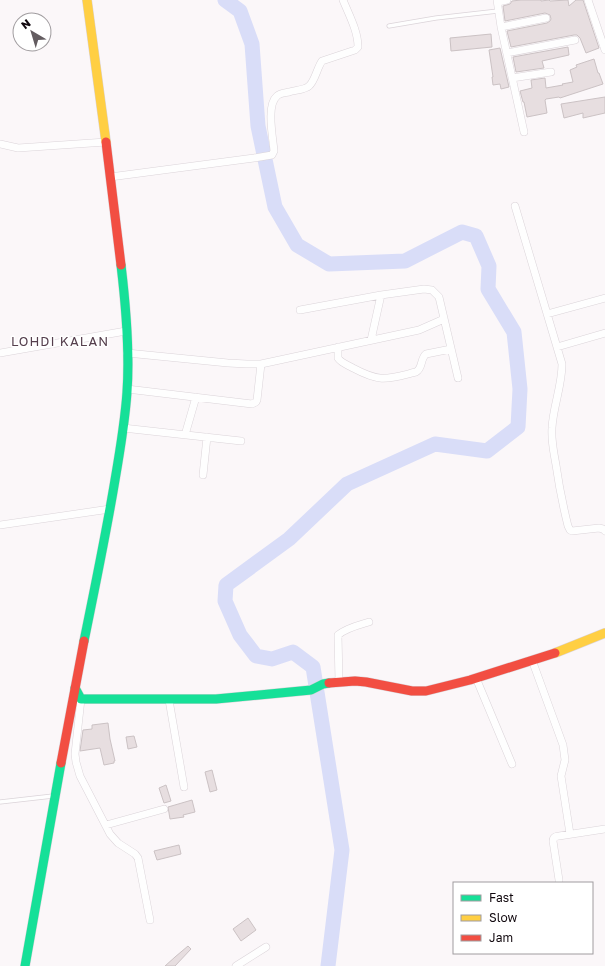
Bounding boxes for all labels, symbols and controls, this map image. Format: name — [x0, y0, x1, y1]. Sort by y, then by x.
north arrow — [12, 12, 52, 52]
text: N — [18, 16, 33, 31]
district label: LOHDI KALAN — [11, 333, 109, 349]
legend — [453, 882, 593, 954]
text: Fast — [489, 890, 514, 905]
text: Slow — [489, 910, 517, 925]
text: Jam — [489, 930, 513, 945]

